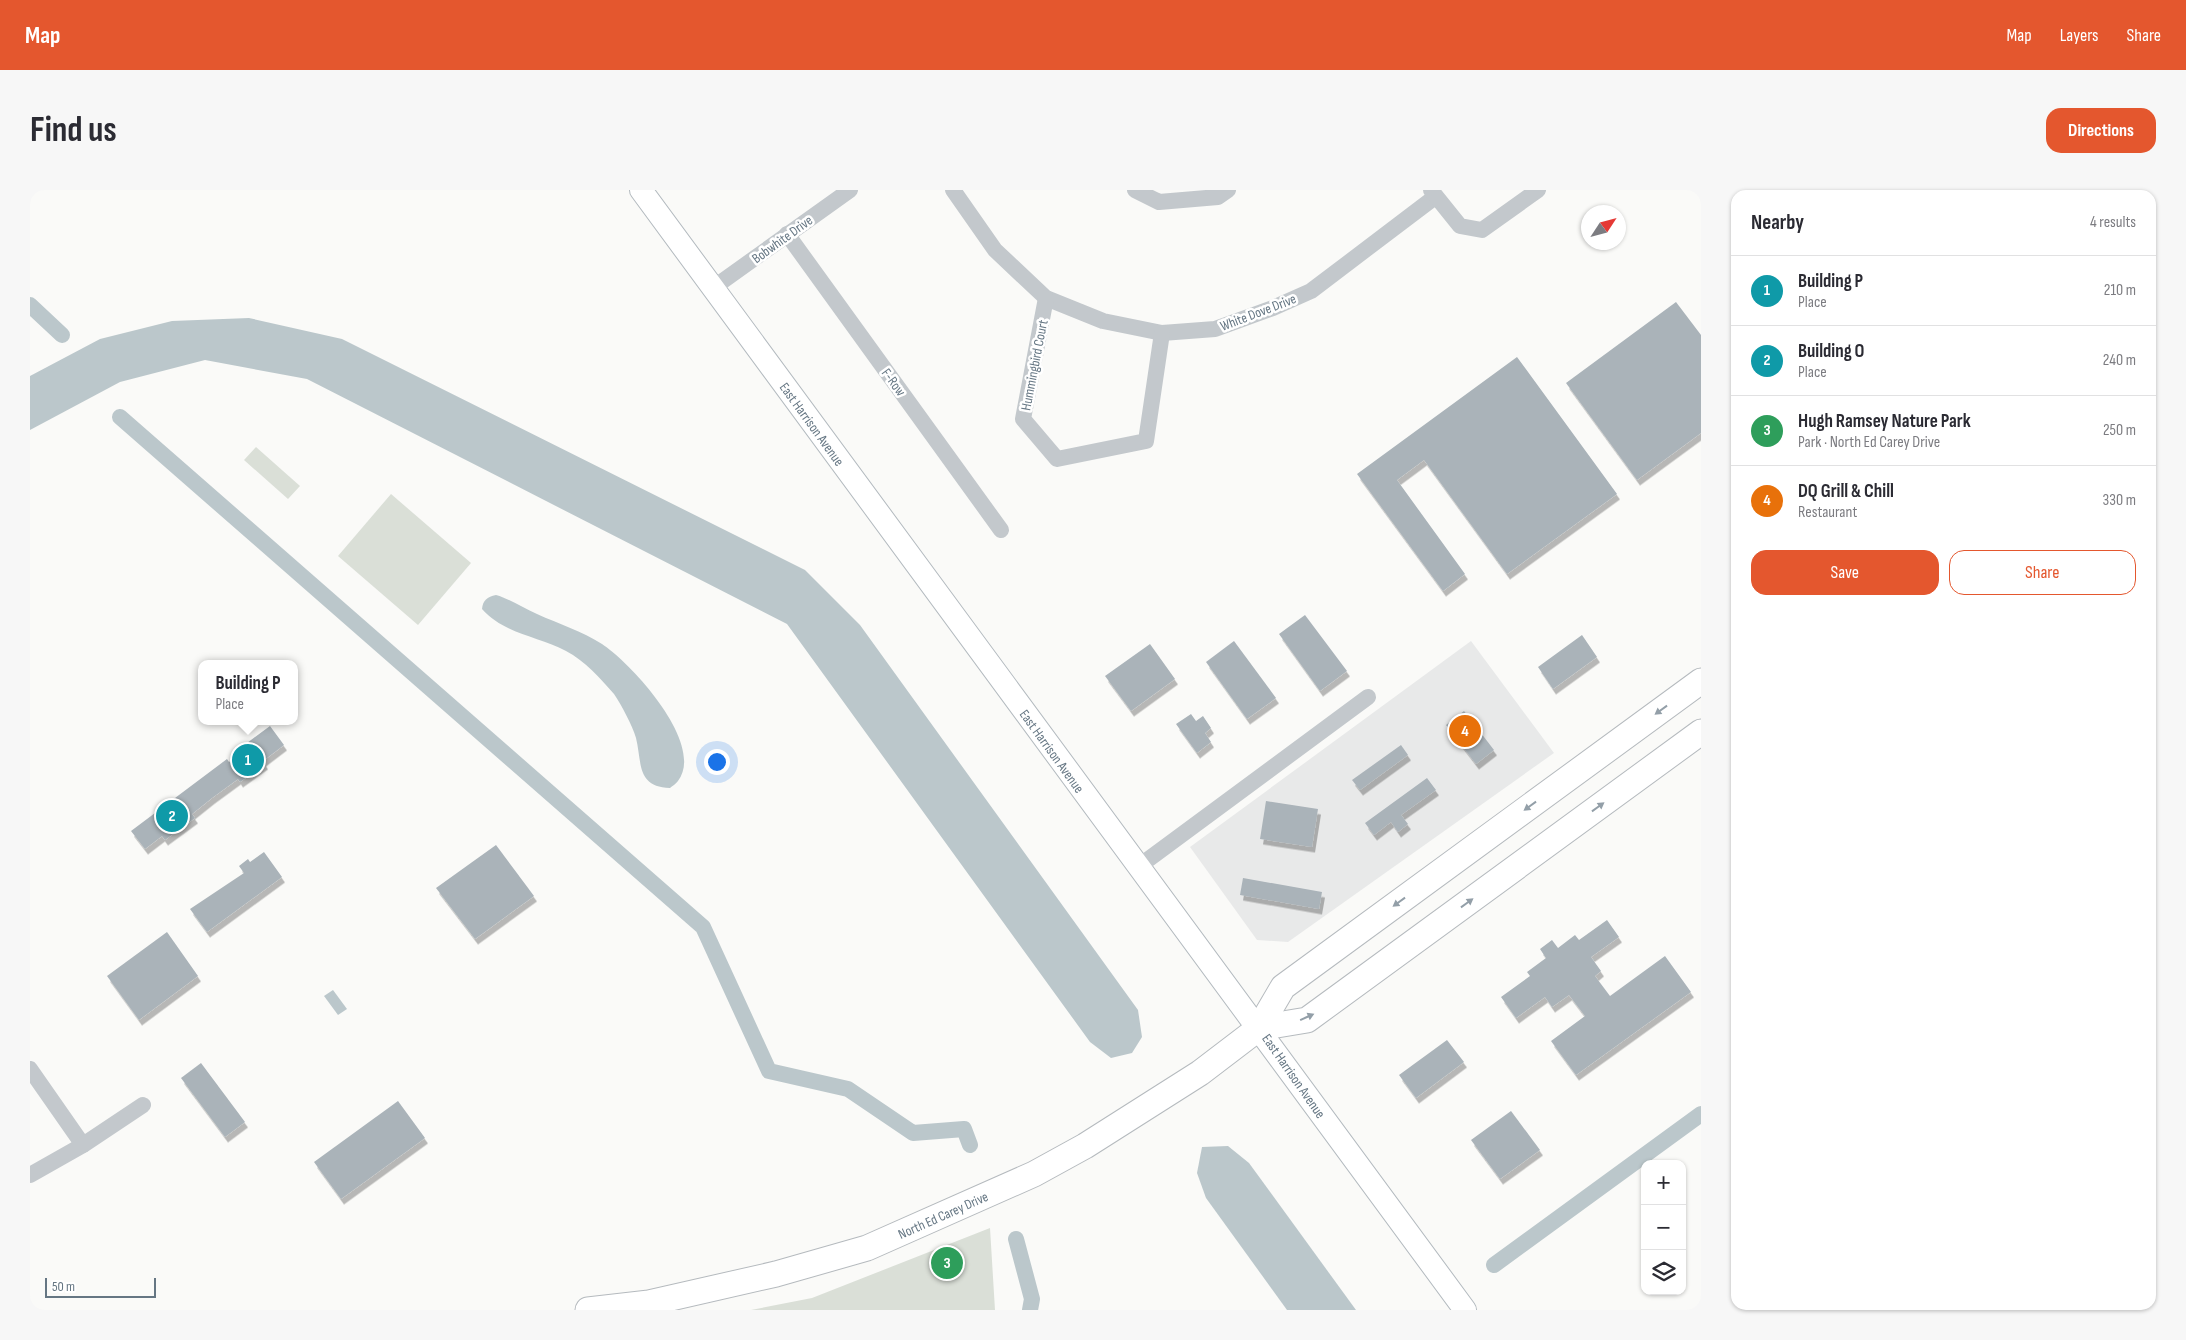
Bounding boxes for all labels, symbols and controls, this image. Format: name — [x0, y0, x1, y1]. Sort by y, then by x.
text: Map — [25, 21, 60, 50]
text: Map — [2007, 25, 2032, 46]
text: Layers — [2060, 25, 2099, 46]
text: Share — [2127, 25, 2161, 46]
button: Directions — [2046, 108, 2156, 153]
text: Find us — [30, 109, 117, 152]
north arrow — [1581, 205, 1626, 250]
text: Nearby — [1751, 210, 1804, 235]
street label: Bobwhite Drive — [749, 212, 816, 267]
text: 4 results — [2090, 213, 2136, 232]
text: Building P — [1798, 270, 1863, 293]
text: 1 — [1764, 281, 1770, 300]
text: 210 m — [2104, 281, 2136, 300]
street label: White Dove Drive — [1218, 290, 1299, 335]
text: Place — [1798, 293, 1827, 312]
street label: Hummingbird Court — [1017, 318, 1052, 412]
text: Building O — [1798, 340, 1864, 363]
text: 2 — [1763, 351, 1771, 370]
text: 240 m — [2103, 351, 2136, 370]
text: Place — [1798, 363, 1827, 382]
street label: F-Row — [878, 365, 909, 400]
street label: East Harrison Avenue — [776, 379, 848, 469]
text: Hugh Ramsey Nature Park — [1798, 410, 1971, 433]
text: 3 — [1763, 421, 1771, 440]
text: 250 m — [2103, 421, 2136, 440]
text: Park · North Ed Carey Drive — [1798, 433, 1940, 452]
text: DQ Grill & Chill — [1798, 480, 1894, 503]
text: 4 — [1763, 491, 1771, 510]
text: 330 m — [2103, 491, 2136, 510]
text: Restaurant — [1798, 503, 1857, 522]
button: Save — [1751, 550, 1939, 595]
button: Share — [1949, 550, 2136, 595]
popup — [198, 660, 298, 725]
text: Building P — [215, 672, 281, 695]
text: Place — [215, 695, 244, 714]
one-way arrow — [1654, 705, 1668, 715]
street label: East Harrison Avenue — [1016, 706, 1088, 796]
pin: 4 — [1449, 712, 1481, 750]
pin: 1 — [232, 741, 264, 779]
your location — [704, 749, 730, 775]
pin: 2 — [156, 797, 188, 835]
one-way arrow — [1523, 801, 1537, 811]
one-way arrow — [1591, 802, 1605, 812]
one-way arrow — [1392, 897, 1406, 907]
one-way arrow — [1460, 898, 1474, 908]
one-way arrow — [1299, 1013, 1314, 1022]
street label: East Harrison Avenue — [1258, 1031, 1329, 1122]
map controls — [1641, 1160, 1686, 1295]
button: + — [1641, 1160, 1686, 1205]
street label: North Ed Carey Drive — [896, 1188, 991, 1243]
button: − — [1641, 1205, 1686, 1250]
pin: 3 — [931, 1244, 963, 1282]
button: layers — [1641, 1250, 1686, 1295]
scale bar — [45, 1275, 156, 1298]
text: 50 m — [52, 1278, 75, 1295]

